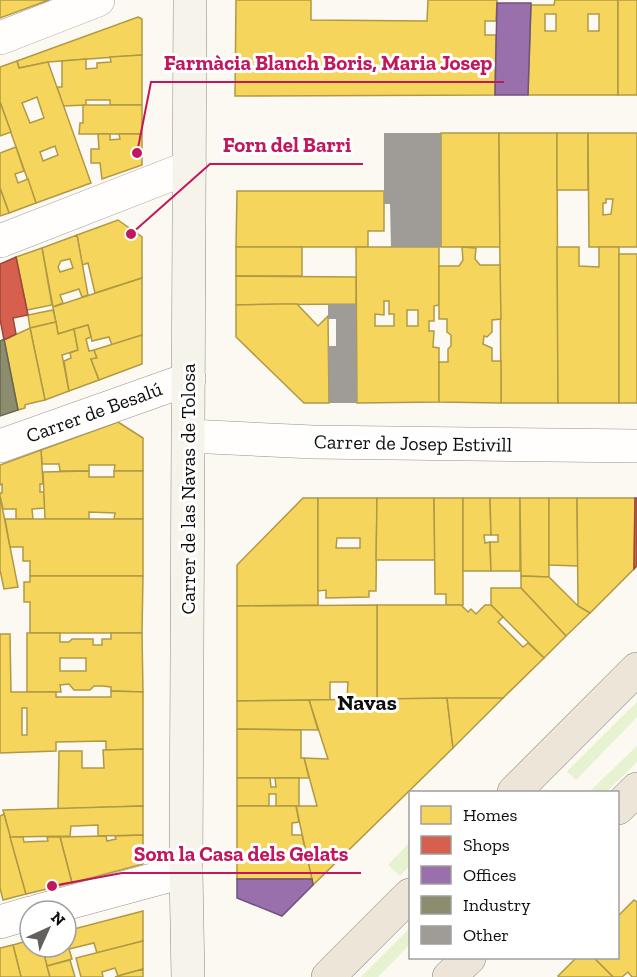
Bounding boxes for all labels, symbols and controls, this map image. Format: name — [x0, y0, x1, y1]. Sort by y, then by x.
callout: Farmàcia Blanch Boris, Maria Josep — [151, 43, 504, 82]
text: Farmàcia Blanch Boris, Maria Josep — [164, 50, 492, 75]
callout: Forn del Barri — [210, 125, 363, 164]
text: Forn del Barri — [223, 132, 351, 157]
street label: Carrer de las Navas de Tolosa — [176, 363, 200, 615]
street label: Carrer de Besalú — [23, 376, 165, 448]
street label: Carrer de Josep Estivill — [314, 429, 512, 457]
district label: Navas — [337, 689, 397, 716]
legend — [409, 791, 619, 959]
text: Homes — [463, 804, 517, 826]
callout: Som la Casa dels Gelats — [122, 834, 361, 873]
text: Shops — [463, 834, 510, 856]
text: Som la Casa dels Gelats — [134, 841, 349, 866]
text: Offices — [463, 864, 516, 886]
text: Industry — [463, 894, 531, 916]
north arrow — [18, 899, 78, 959]
text: N — [47, 908, 69, 930]
text: Other — [463, 924, 509, 946]

